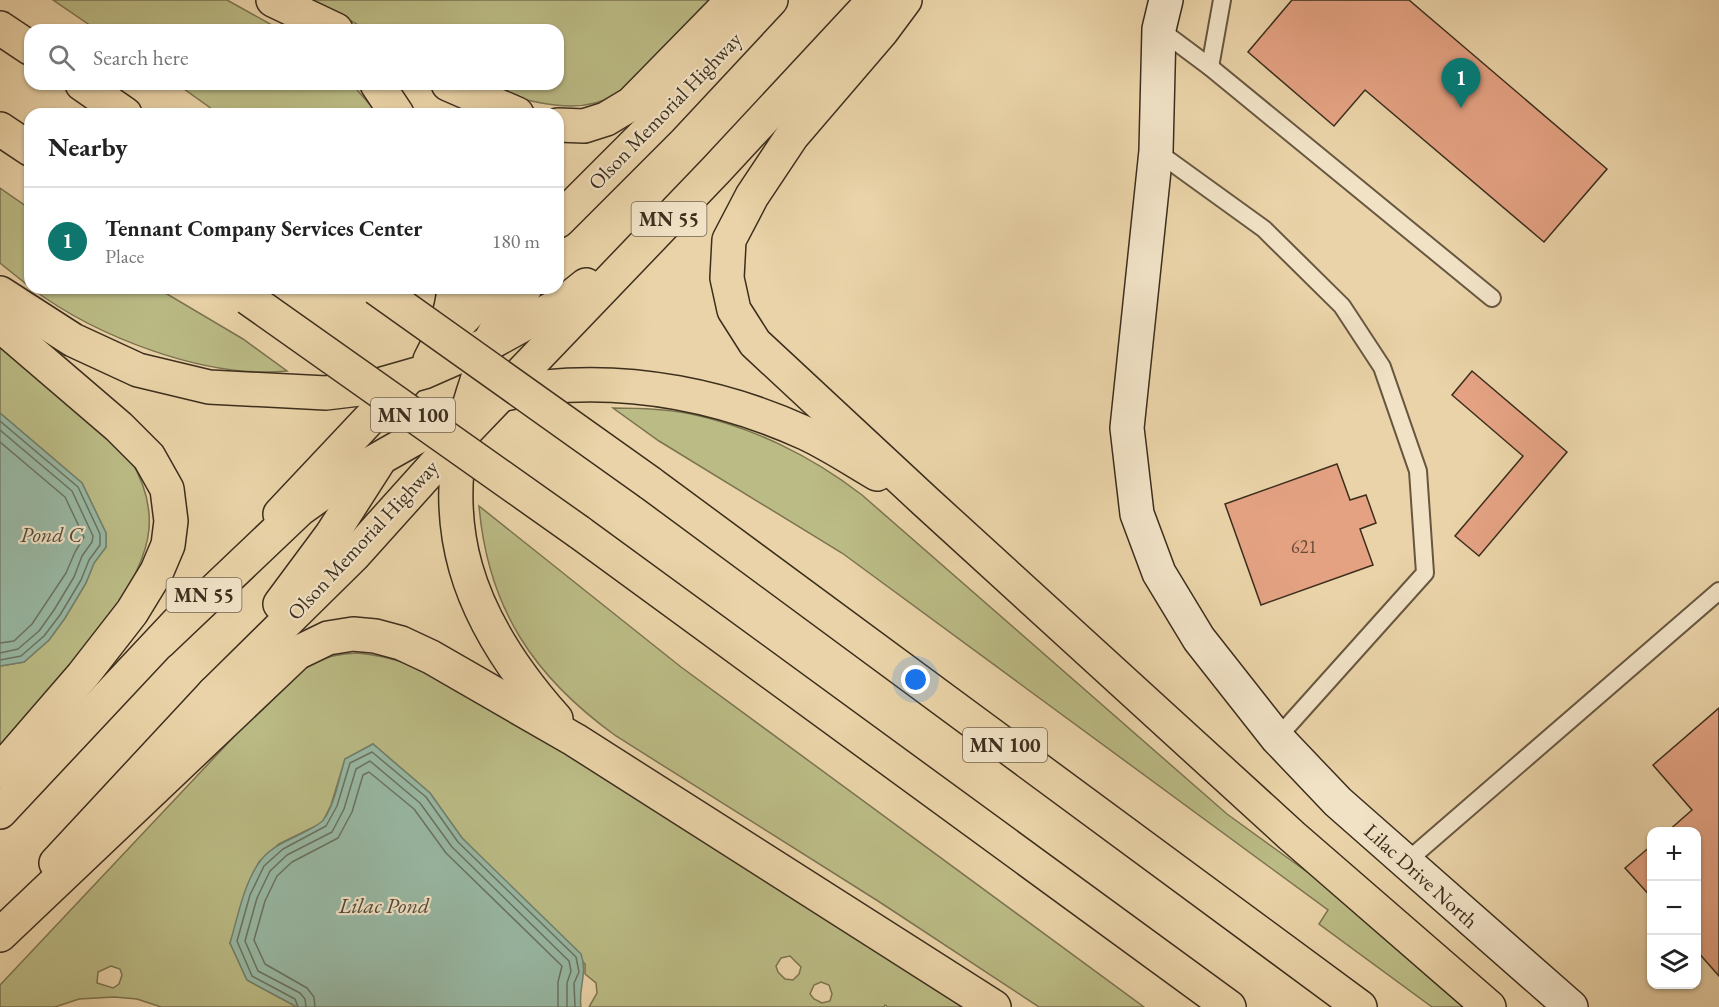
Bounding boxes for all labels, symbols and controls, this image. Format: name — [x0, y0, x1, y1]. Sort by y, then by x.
search box — [24, 24, 564, 90]
street label: Olson Memorial Highway — [582, 25, 748, 195]
icon: search — [45, 41, 78, 74]
text: Search here — [93, 43, 188, 72]
pin: 1 — [1442, 58, 1480, 108]
text: Nearby — [48, 130, 128, 164]
road number: MN 55 — [632, 202, 706, 236]
text: Tennant Company Services Center — [105, 214, 422, 243]
text: 1 — [62, 228, 73, 254]
text: 180 m — [492, 228, 540, 254]
text: Place — [105, 243, 144, 269]
road number: MN 100 — [371, 398, 455, 432]
street label: Olson Memorial Highway — [281, 453, 445, 626]
water label: Pond C — [20, 520, 84, 549]
house number: 621 — [1291, 535, 1317, 558]
road number: MN 55 — [166, 578, 242, 612]
your location — [901, 665, 930, 694]
road number: MN 100 — [963, 728, 1047, 762]
street label: Lilac Drive North — [1359, 817, 1484, 934]
map controls — [1647, 827, 1701, 989]
button: + — [1647, 827, 1701, 881]
button: − — [1647, 881, 1701, 935]
water label: Lilac Pond — [338, 891, 430, 920]
button: layers — [1647, 935, 1701, 989]

